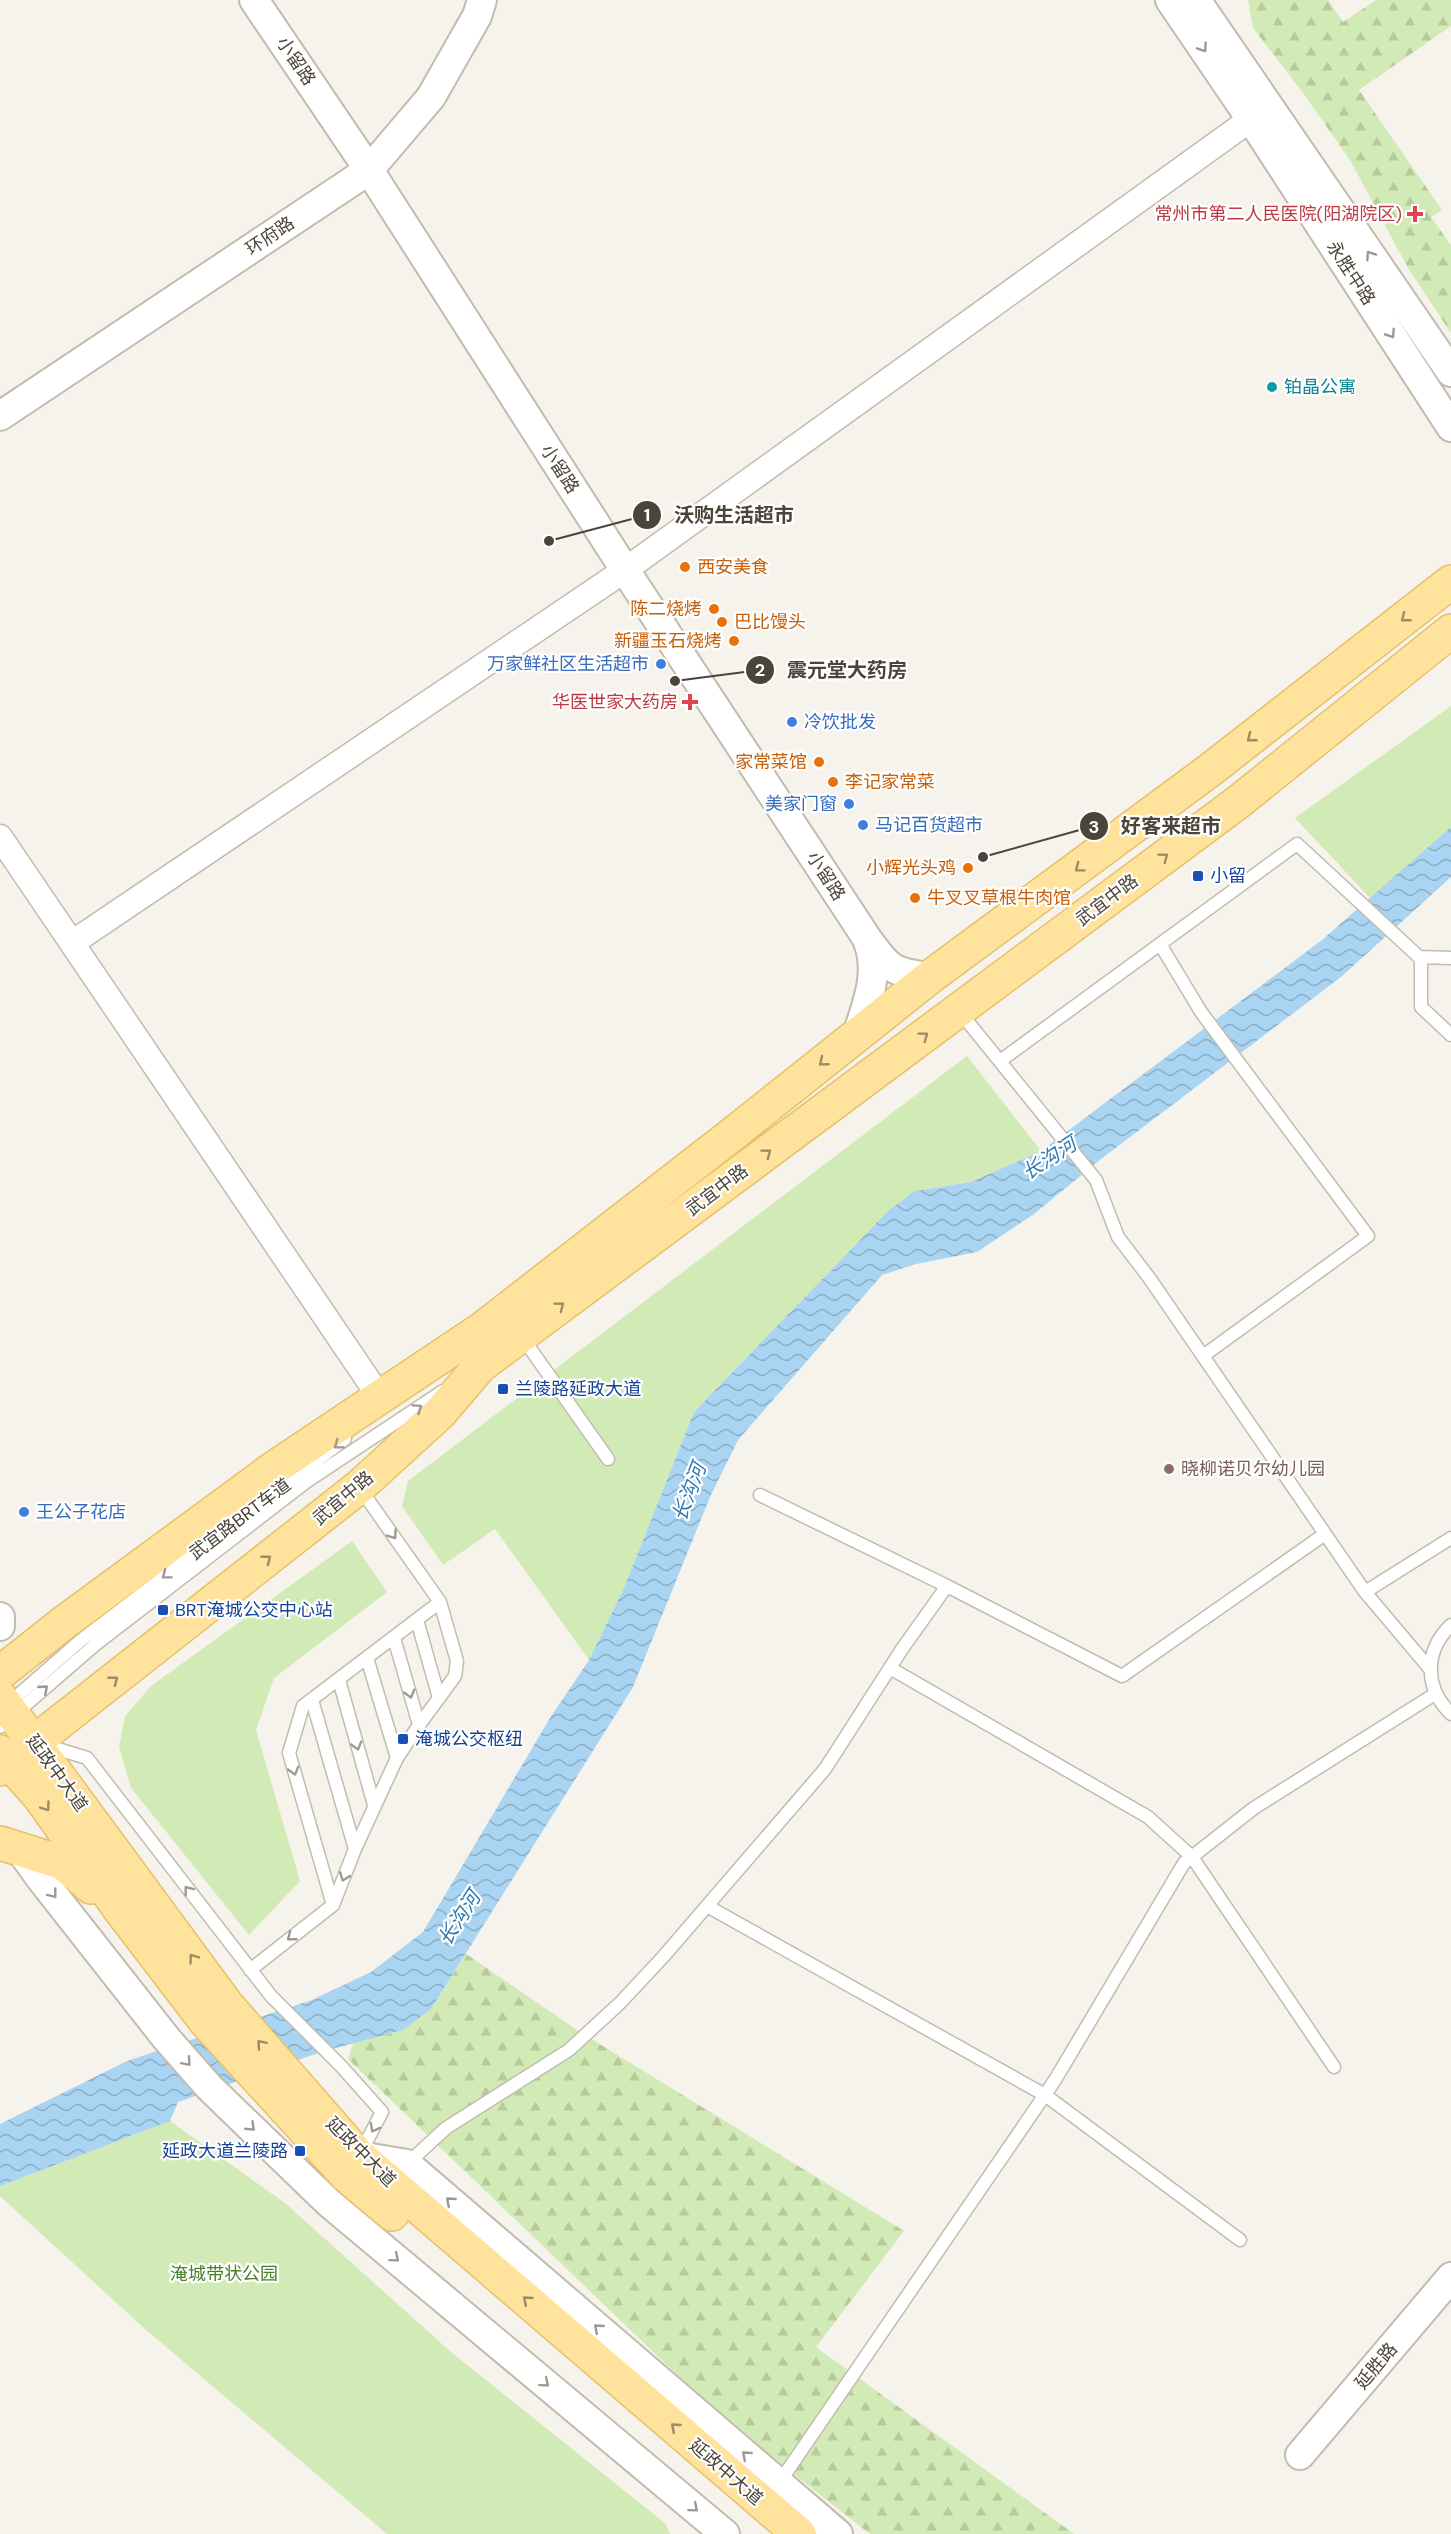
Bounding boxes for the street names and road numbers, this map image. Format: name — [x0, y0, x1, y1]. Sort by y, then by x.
street label: 小留路 — [271, 32, 321, 90]
street label: 环府路 — [241, 211, 299, 261]
street label: 永胜中路 — [1321, 236, 1381, 310]
street label: 小留路 — [535, 440, 585, 498]
street label: 小留路 — [801, 847, 851, 905]
street label: 武宜中路 — [1071, 869, 1143, 931]
street label: 武宜中路 — [681, 1159, 753, 1221]
street label: 武宜中路 — [308, 1466, 378, 1530]
street label: 武宜路BRT车道 — [184, 1473, 296, 1565]
street label: 延政中大道 — [21, 1730, 93, 1816]
street label: 延政中大道 — [321, 2112, 401, 2192]
street label: 延胜路 — [1349, 2338, 1403, 2394]
street label: 延政中大道 — [684, 2433, 768, 2511]

